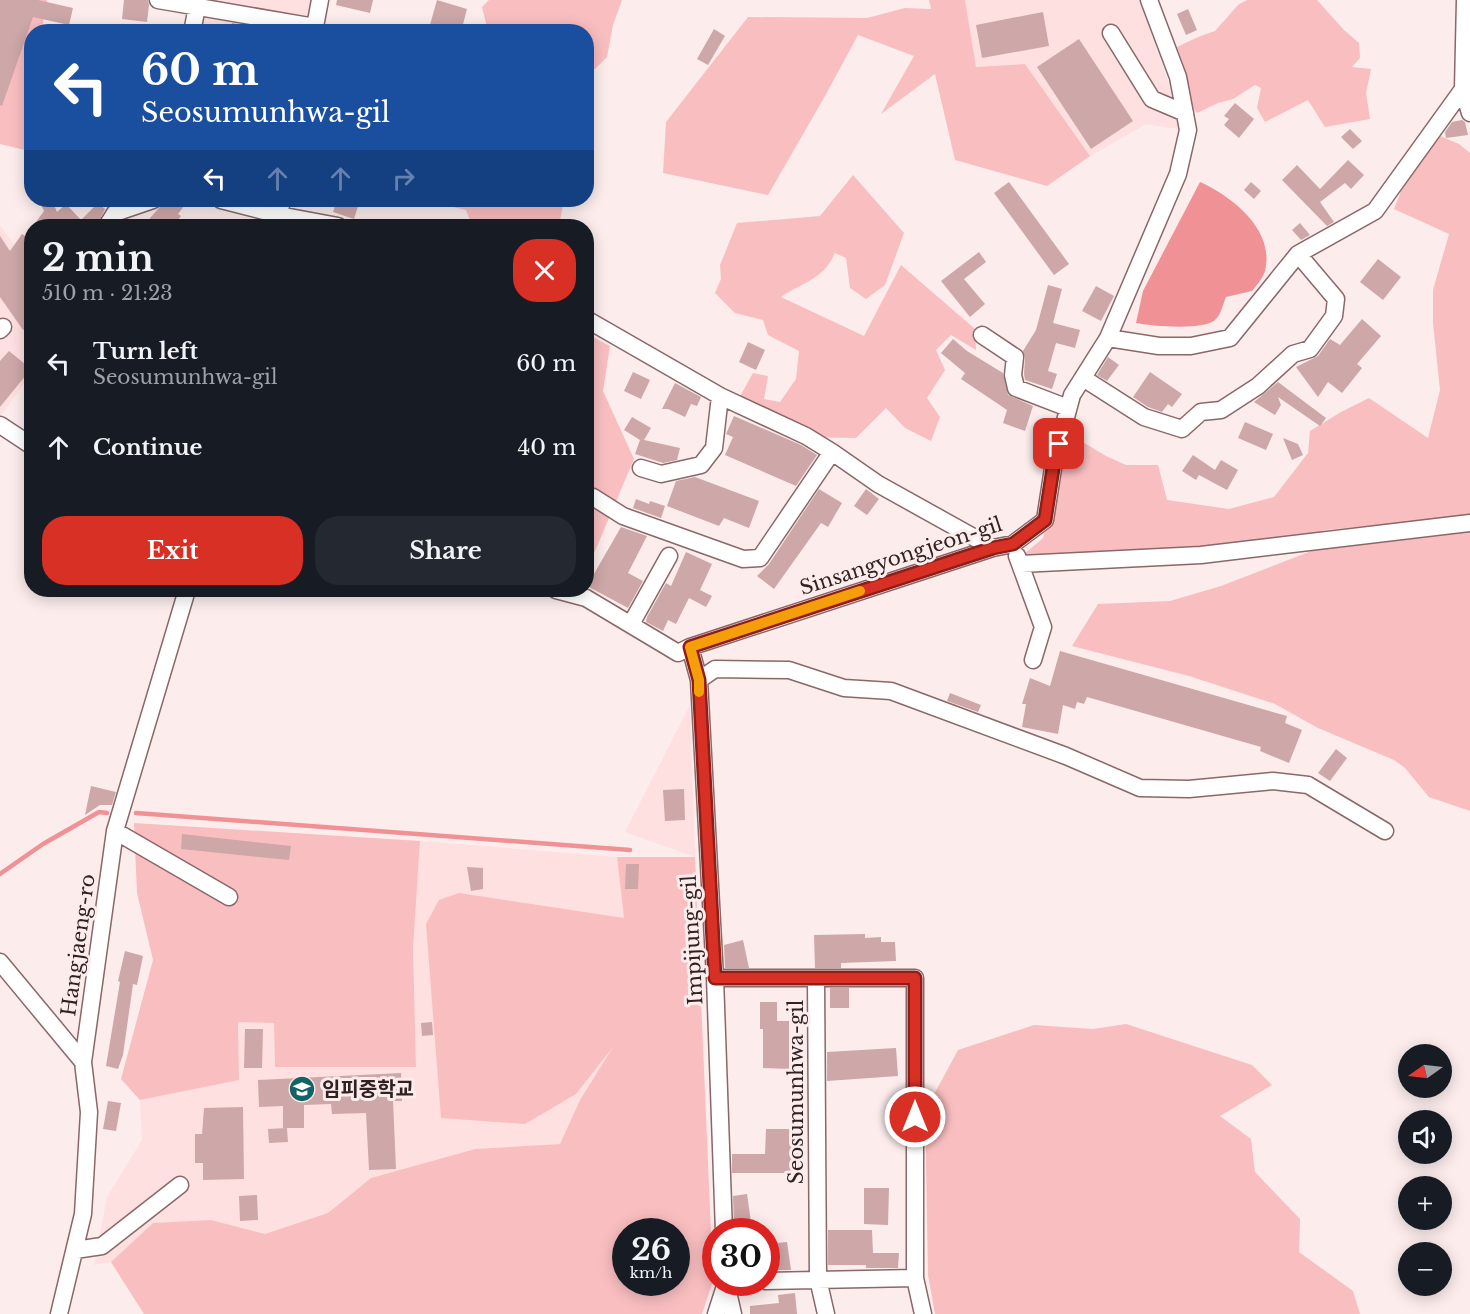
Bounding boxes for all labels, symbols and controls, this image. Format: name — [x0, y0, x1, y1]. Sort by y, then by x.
text: 60 m — [141, 44, 259, 96]
icon: left — [42, 48, 120, 126]
text: Seosumunhwa-gil — [141, 96, 390, 129]
icon: left — [198, 162, 231, 195]
icon: ahead — [261, 162, 294, 195]
icon: ahead — [324, 162, 357, 195]
icon: right — [387, 162, 420, 195]
text: 2 min — [42, 236, 154, 281]
button: close — [513, 239, 576, 302]
text: 510 m · 21:23 — [42, 281, 173, 305]
text: Turn left — [93, 338, 198, 365]
icon: left — [42, 347, 75, 380]
text: 60 m — [516, 350, 576, 377]
text: Seosumunhwa-gil — [93, 365, 277, 389]
pin — [1033, 418, 1084, 469]
icon: arrive — [1042, 427, 1075, 460]
icon: ahead — [42, 431, 75, 464]
text: Continue — [93, 434, 202, 461]
text: 40 m — [518, 434, 576, 461]
street label: Sinsangyongjeon-gil — [797, 512, 1005, 600]
button: Exit — [42, 516, 303, 585]
button: Share — [315, 516, 576, 585]
street label: Hangjaeng-ro — [56, 872, 100, 1018]
street label: Impijung-gil — [677, 874, 707, 1006]
street label: Seosumunhwa-gil — [784, 1000, 808, 1184]
north arrow — [1398, 1044, 1452, 1098]
map controls — [1398, 1044, 1452, 1296]
school or university icon: 임피중학교 — [287, 1074, 317, 1104]
place label: 임피중학교 — [322, 1077, 414, 1101]
position arrow — [883, 1085, 947, 1149]
button: sound — [1398, 1110, 1452, 1164]
button: + — [1398, 1176, 1452, 1230]
speed limit sign: 30 — [702, 1218, 780, 1296]
text: 26 — [631, 1231, 671, 1268]
button: − — [1398, 1242, 1452, 1296]
text: km/h — [630, 1263, 672, 1282]

